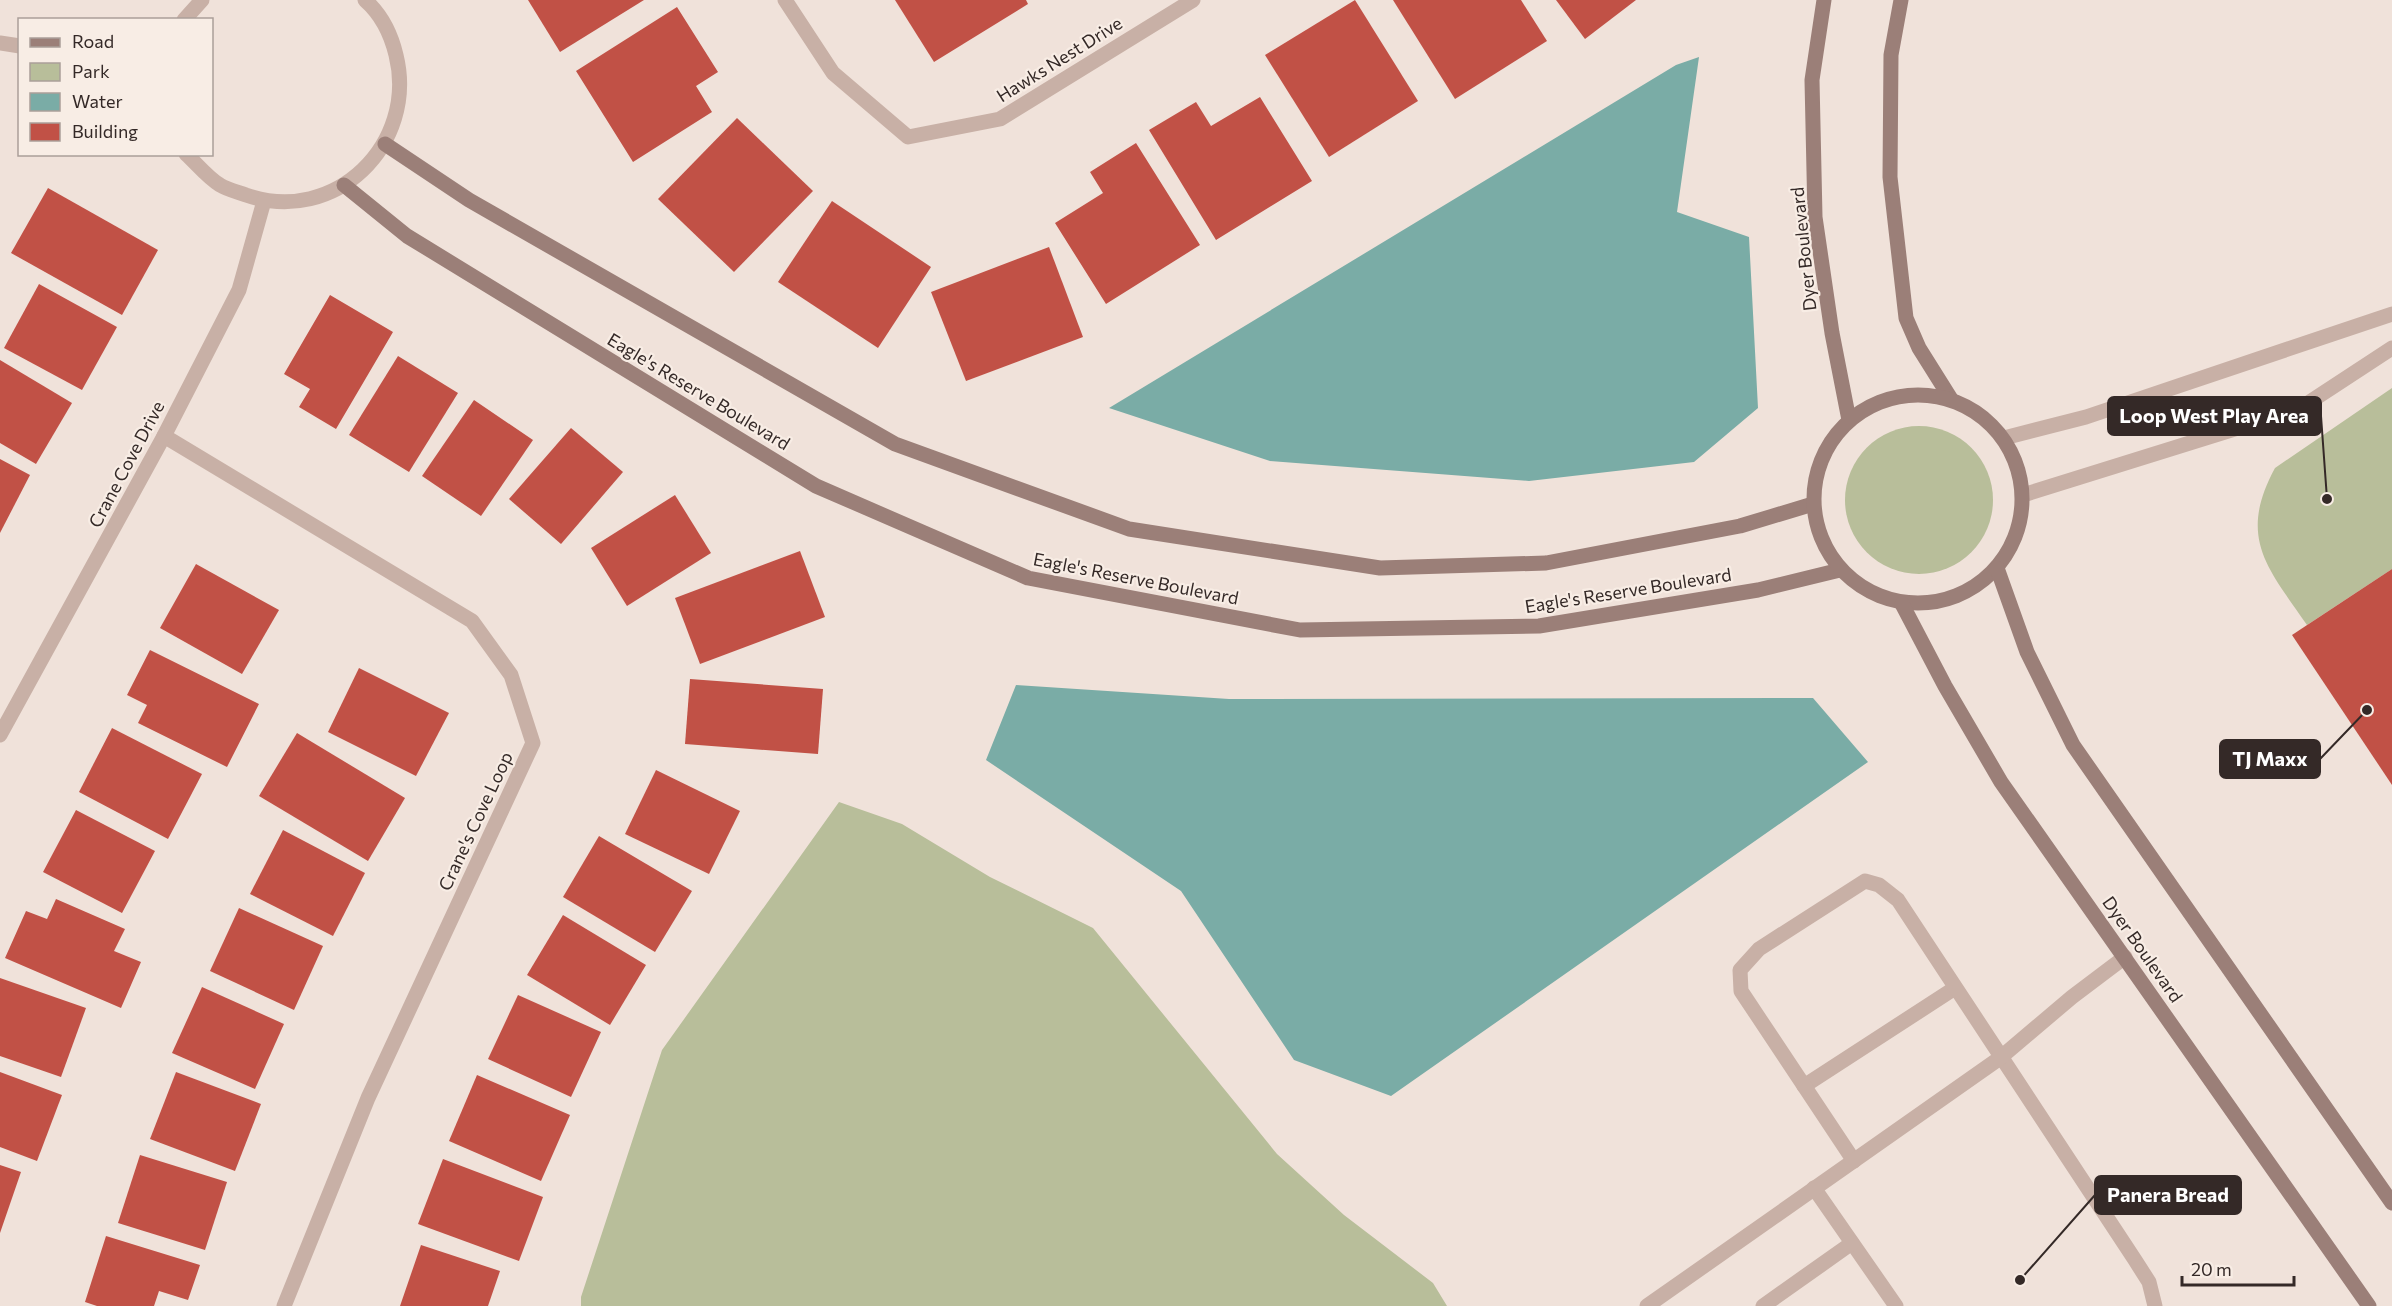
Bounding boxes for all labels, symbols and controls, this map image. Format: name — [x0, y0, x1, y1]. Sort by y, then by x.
street label: Hawks Nest Drive — [992, 12, 1126, 106]
legend — [18, 18, 213, 156]
text: Road — [72, 30, 114, 52]
text: Park — [72, 60, 110, 82]
text: Water — [72, 90, 123, 112]
text: Building — [72, 120, 138, 142]
street label: Dyer Boulevard — [1786, 186, 1820, 312]
street label: Eagle's Reserve Boulevard — [604, 328, 794, 454]
street label: Crane Cove Drive — [83, 397, 169, 531]
callout: Loop West Play Area — [2108, 397, 2321, 435]
text: Loop West Play Area — [2119, 403, 2309, 427]
street label: Eagle's Reserve Boulevard — [1031, 547, 1241, 609]
street label: Eagle's Reserve Boulevard — [1523, 563, 1733, 617]
callout: TJ Maxx — [2220, 740, 2320, 778]
text: TJ Maxx — [2232, 746, 2308, 770]
street label: Crane's Cove Loop — [433, 748, 517, 894]
street label: Dyer Boulevard — [2098, 892, 2188, 1006]
callout: Panera Bread — [2095, 1176, 2241, 1214]
text: Panera Bread — [2107, 1182, 2229, 1206]
scale bar — [2182, 1249, 2294, 1287]
text: 20 m — [2191, 1258, 2232, 1280]

